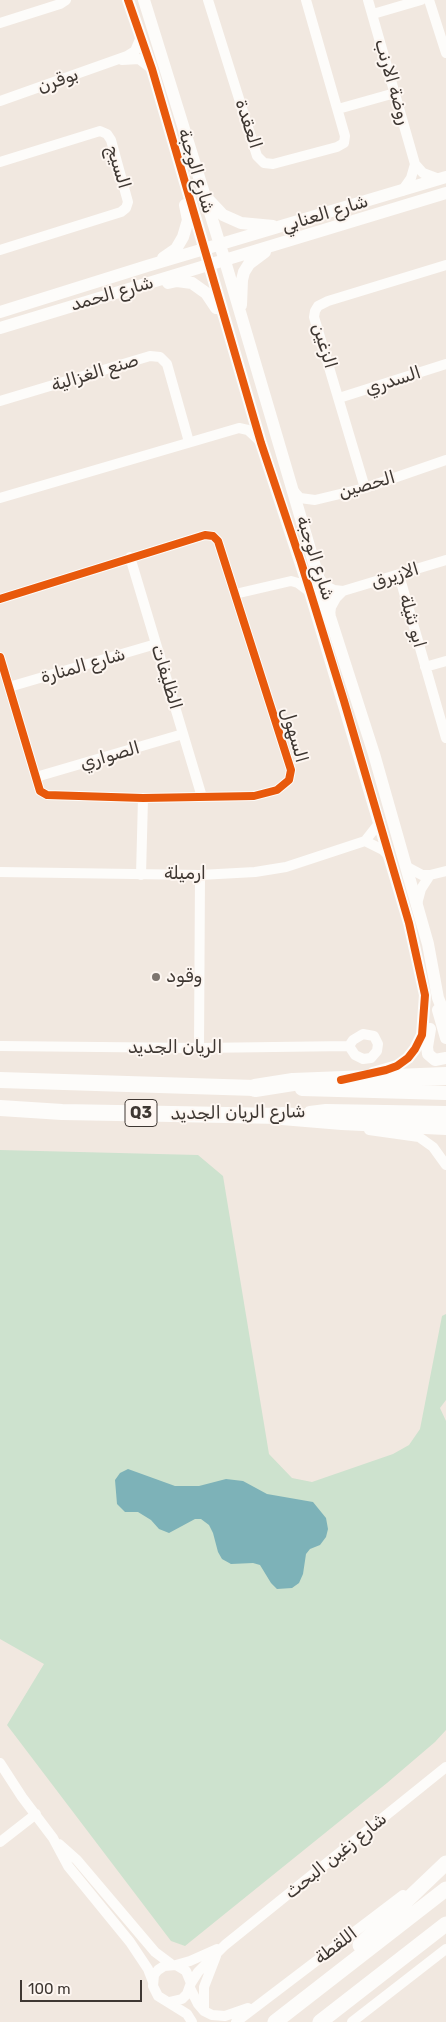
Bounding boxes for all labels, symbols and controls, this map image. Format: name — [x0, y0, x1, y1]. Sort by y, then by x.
street label: روضة الارنب — [369, 37, 415, 127]
street label: بوقرن — [35, 64, 81, 98]
street label: العقدة — [230, 97, 266, 151]
street label: شارع الوجبة — [173, 126, 219, 216]
street label: السيج — [101, 143, 135, 191]
street label: شارع العنابي — [279, 191, 371, 237]
street label: شارع الحمد — [68, 272, 156, 316]
street label: الزغين — [307, 321, 341, 371]
street label: صنع الغزالية — [49, 349, 141, 397]
street label: السدري — [362, 362, 424, 400]
street label: الحصين — [336, 467, 398, 503]
street label: شارع الوجبة — [291, 513, 339, 603]
street label: الازيرق — [368, 559, 422, 593]
street label: ابو نثيلة — [394, 592, 430, 650]
street label: الظليفات — [146, 642, 186, 712]
street label: شارع المنارة — [38, 644, 128, 688]
street label: السهول — [276, 705, 312, 765]
street label: الصواري — [78, 737, 142, 775]
street label: ارميلة — [164, 863, 206, 885]
place label: وقود — [166, 966, 202, 988]
marker: وقود — [150, 971, 162, 983]
street label: الريان الجديد — [128, 1037, 222, 1059]
road number: Q3 — [125, 1100, 157, 1126]
street label: شارع الريان الجديد — [170, 1101, 306, 1125]
street label: شارع زغين البحث — [281, 1808, 391, 1904]
street label: اللقطة — [310, 1923, 362, 1969]
scale bar — [22, 1970, 145, 2002]
text: 100 m — [28, 1980, 70, 1998]

